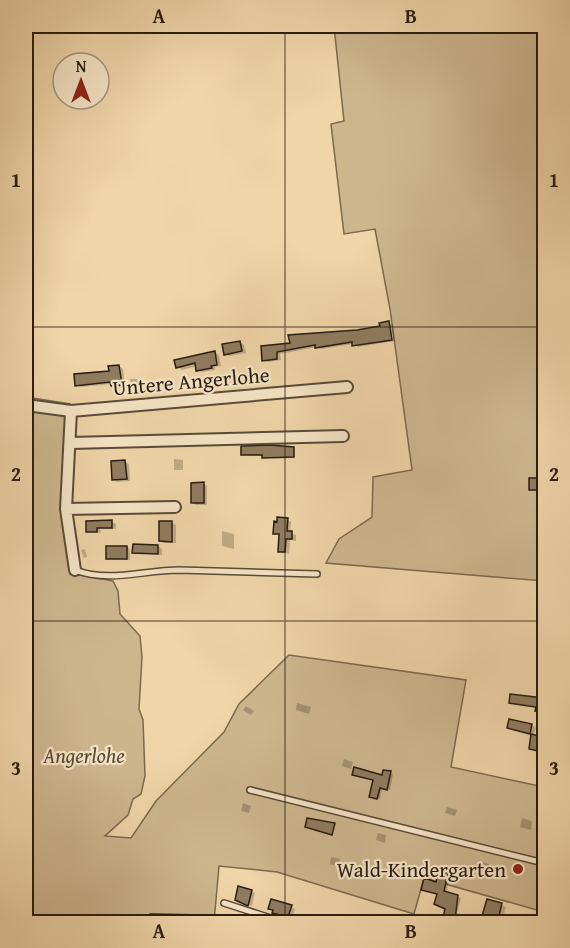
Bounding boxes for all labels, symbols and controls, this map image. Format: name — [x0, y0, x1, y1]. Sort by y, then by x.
text: A — [153, 1, 166, 30]
text: B — [405, 1, 417, 30]
north arrow — [51, 51, 111, 111]
text: N — [76, 54, 87, 78]
text: 1 — [11, 165, 21, 194]
text: 1 — [549, 165, 559, 194]
street label: Untere Angerlohe — [111, 359, 271, 403]
text: 2 — [11, 459, 21, 488]
text: 2 — [549, 459, 559, 488]
park label: Angerlohe — [42, 740, 125, 771]
text: 3 — [11, 753, 21, 782]
text: 3 — [549, 753, 559, 782]
place label: Wald-Kindergarten — [337, 854, 506, 885]
marker: Wald-Kindergarten — [511, 862, 525, 876]
text: A — [153, 916, 166, 945]
text: B — [405, 916, 417, 945]

